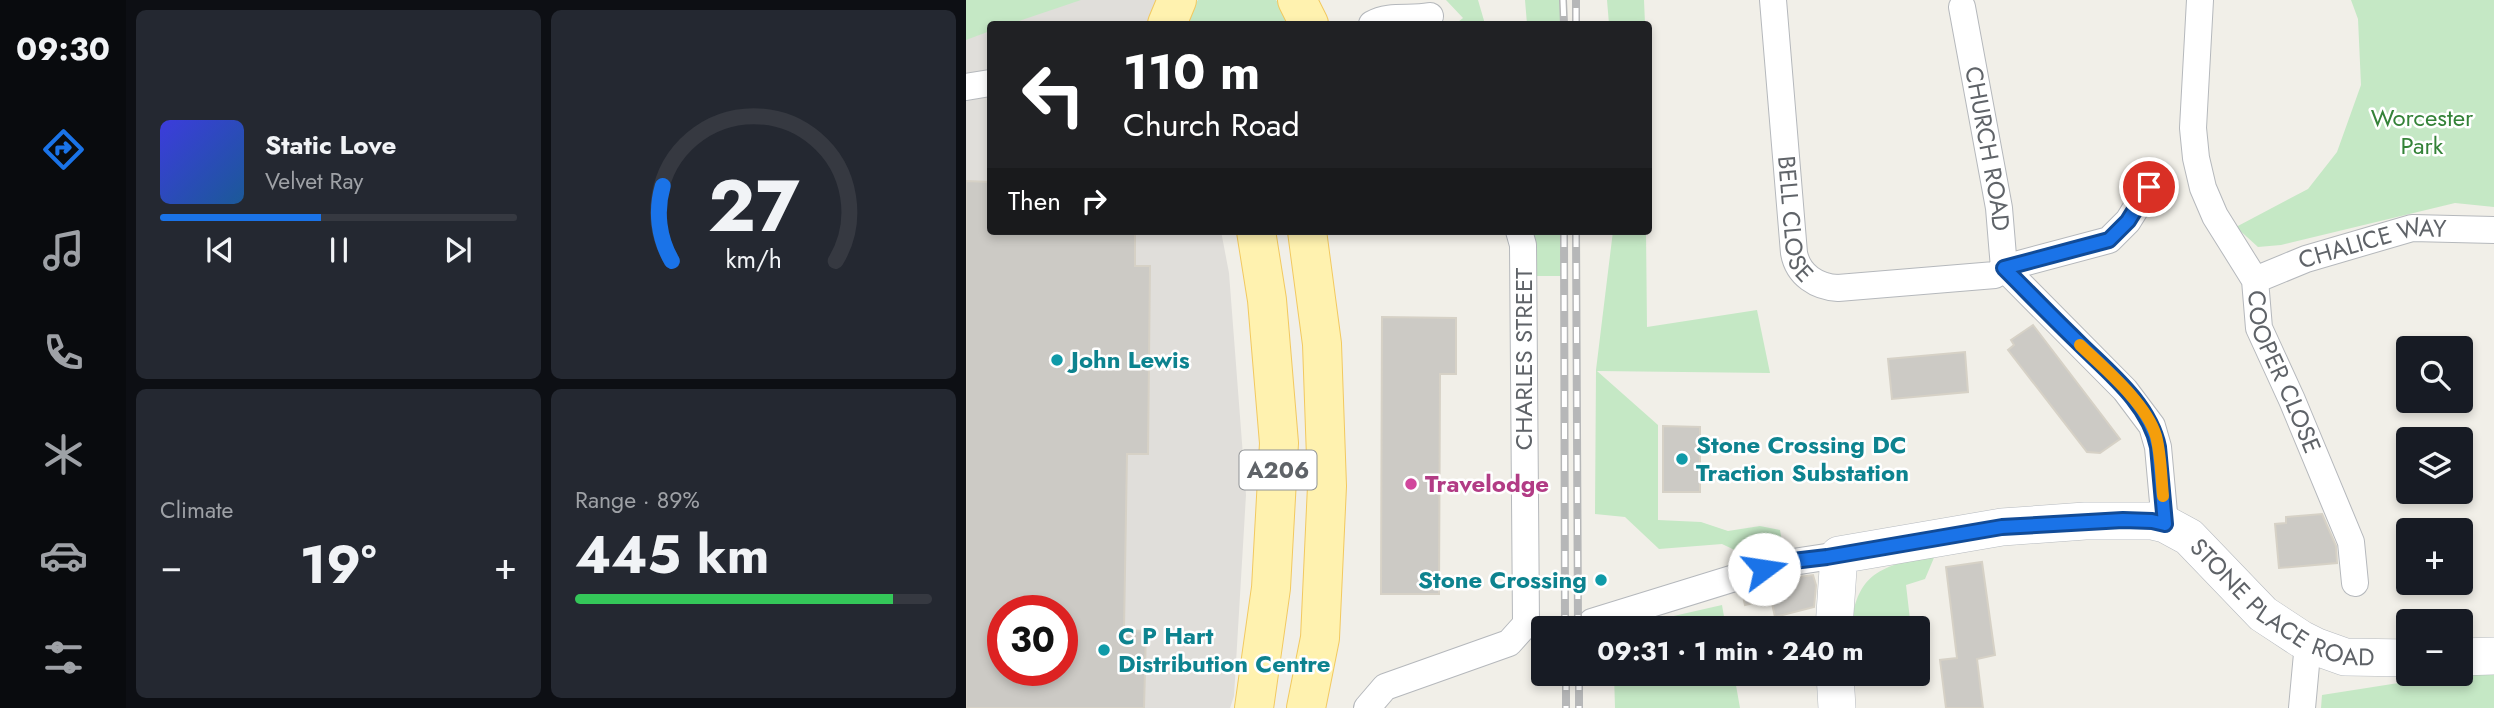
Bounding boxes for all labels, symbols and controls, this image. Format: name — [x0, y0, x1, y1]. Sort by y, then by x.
text: 09:30 — [16, 26, 110, 72]
text: 110 m — [1123, 37, 1260, 107]
icon: left — [1008, 49, 1099, 140]
street label: CHURCH ROAD — [1956, 63, 2019, 232]
park label: Worcester Park — [2371, 100, 2474, 163]
text: Church Road — [1123, 102, 1300, 148]
icon: directions — [39, 125, 88, 174]
text: Static Love — [265, 126, 397, 164]
text: 27 — [708, 153, 799, 258]
street label: BELL CLOSE — [1769, 154, 1822, 290]
pin — [2119, 157, 2179, 217]
text: Velvet Ray — [265, 164, 363, 198]
icon: arrive — [2130, 168, 2168, 206]
text: Then — [1008, 182, 1061, 220]
icon: right — [1075, 182, 1113, 220]
street label: CHALICE WAY — [2294, 208, 2447, 277]
icon: music — [39, 226, 88, 275]
icon: previous — [201, 231, 239, 269]
icon: pause — [320, 231, 358, 269]
icon: next — [439, 231, 477, 269]
text: km/h — [725, 241, 782, 277]
street label: CHARLES STREET — [1506, 268, 1541, 450]
street label: COOPER CLOSE — [2239, 289, 2330, 458]
icon: phone — [39, 328, 88, 377]
map controls — [2396, 336, 2473, 686]
button: search — [2396, 336, 2473, 413]
place label: John Lewis — [1067, 342, 1190, 377]
marker: John Lewis — [1049, 352, 1065, 368]
place label: Stone Crossing DC Traction Substation — [1696, 427, 1909, 490]
button: layers — [2396, 427, 2473, 504]
icon: climate — [39, 430, 88, 479]
road number: A206 — [1240, 450, 1316, 490]
marker: Stone Crossing DC Traction Substation — [1674, 451, 1690, 467]
place label: Travelodge — [1425, 466, 1549, 501]
marker: Travelodge — [1403, 476, 1419, 492]
text: Range · 89% — [575, 483, 700, 517]
text: Climate — [160, 493, 233, 527]
text: 445 km — [575, 517, 769, 593]
button: + — [2396, 518, 2473, 595]
text: 19° — [300, 527, 376, 603]
street label: STONE PLACE ROAD — [2182, 530, 2375, 674]
icon: car — [39, 531, 88, 580]
position arrow — [1727, 532, 1801, 606]
text: − — [160, 538, 182, 593]
text: + — [494, 538, 517, 593]
place label: Stone Crossing — [1418, 562, 1587, 597]
marker: Stone Crossing — [1593, 572, 1609, 588]
speed limit sign: 30 — [987, 595, 1078, 686]
button: − — [2396, 609, 2473, 686]
place label: C P Hart Distribution Centre — [1118, 618, 1331, 681]
text: 09:31 · 1 min · 240 m — [1597, 632, 1864, 670]
icon: filters — [39, 633, 88, 682]
marker: C P Hart Distribution Centre — [1096, 642, 1112, 658]

